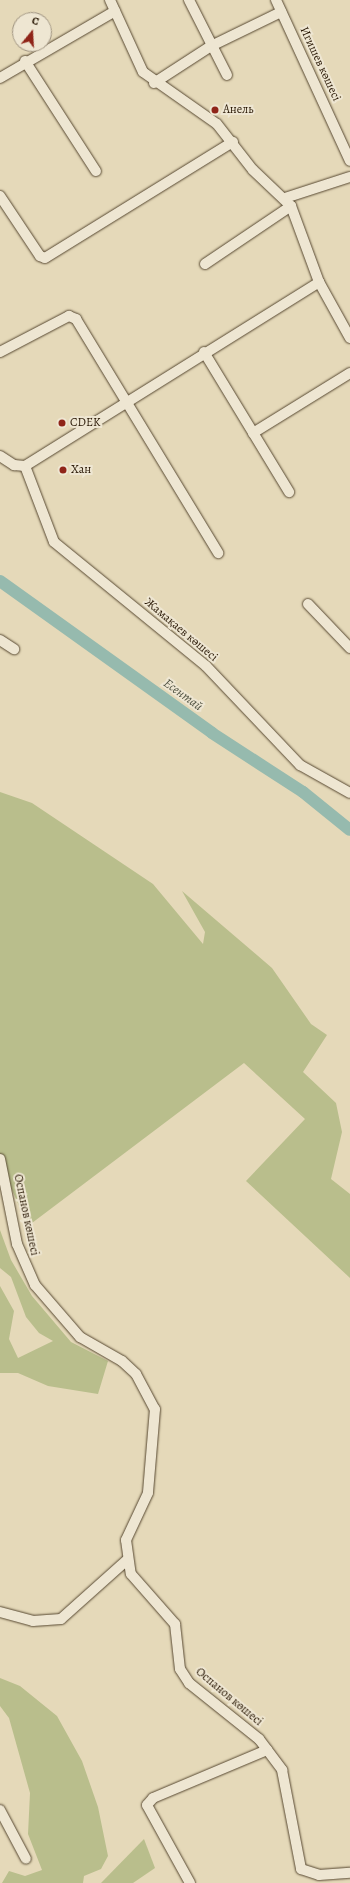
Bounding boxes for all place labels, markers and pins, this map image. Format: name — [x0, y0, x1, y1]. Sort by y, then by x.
place label: Анель — [223, 103, 253, 117]
marker: Анель — [210, 105, 220, 115]
place label: CDEK — [70, 416, 101, 430]
marker: CDEK — [57, 418, 67, 428]
place label: Хан — [71, 463, 91, 477]
marker: Хан — [58, 465, 68, 475]

